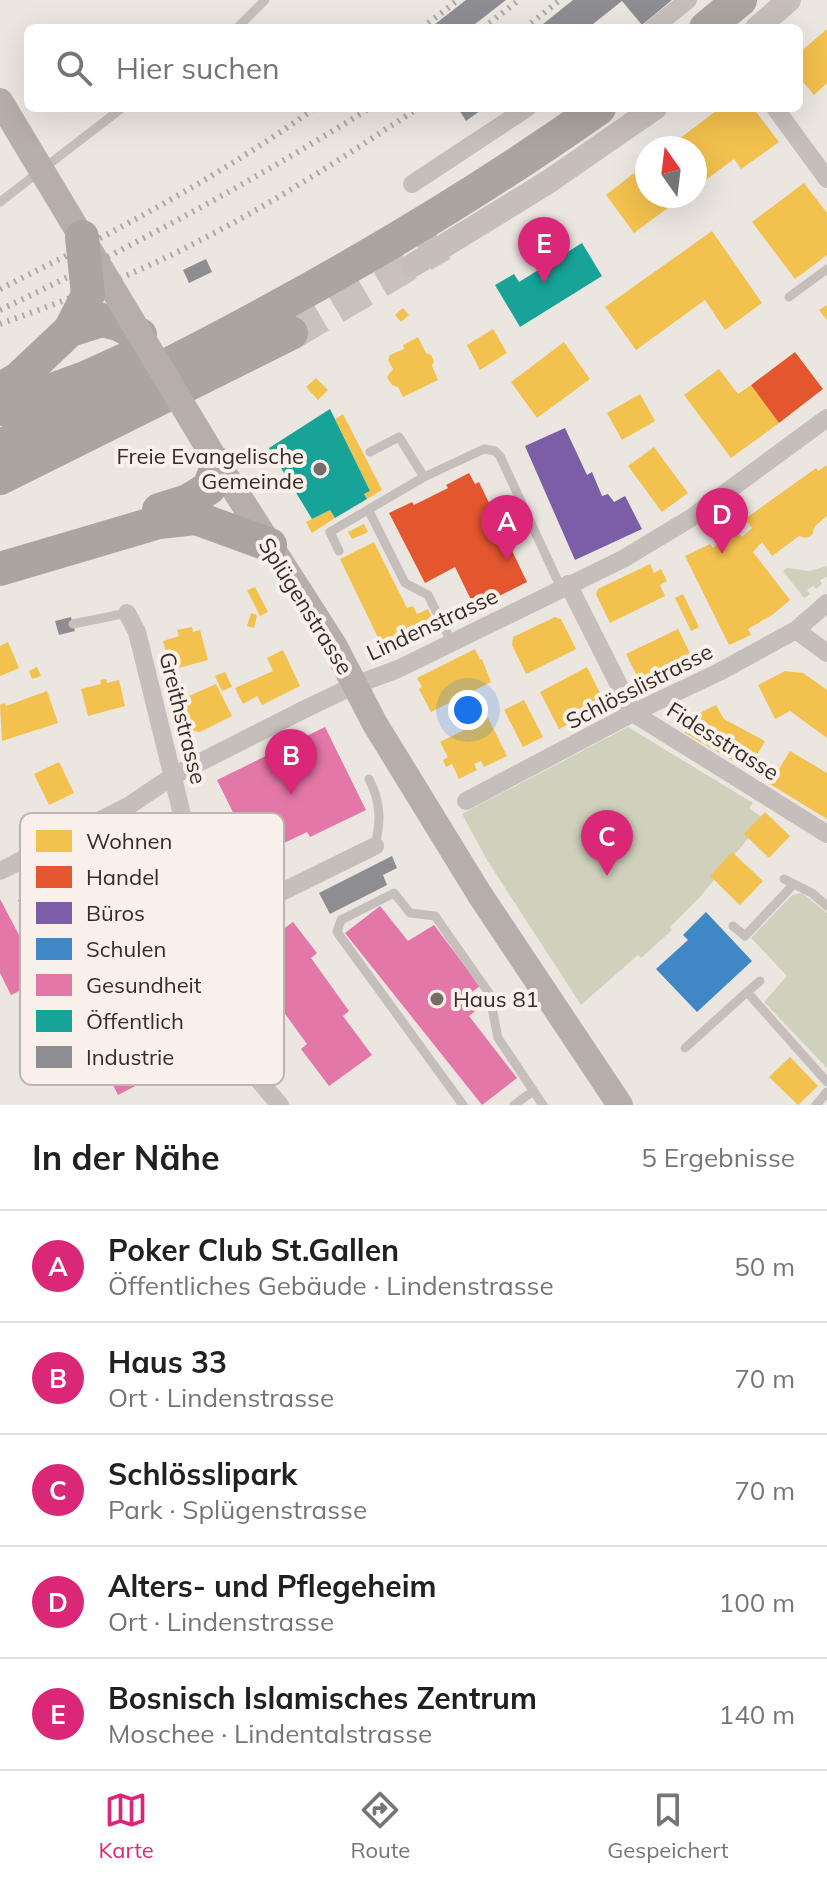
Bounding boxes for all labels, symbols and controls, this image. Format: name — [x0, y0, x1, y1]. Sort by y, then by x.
search box — [24, 24, 803, 112]
icon: search — [52, 46, 96, 90]
text: Hier suchen — [116, 49, 280, 87]
north arrow — [635, 136, 707, 208]
pin: E — [518, 217, 570, 283]
place label: Freie Evangelische Gemeinde — [116, 442, 304, 495]
marker: Freie Evangelische Gemeinde — [311, 460, 329, 478]
pin: D — [696, 488, 748, 554]
pin: A — [481, 495, 533, 561]
street label: Splügenstrasse — [253, 532, 359, 680]
street label: Lindenstrasse — [362, 581, 502, 667]
street label: Schlösslistrasse — [561, 637, 717, 735]
street label: Greithstrasse — [153, 649, 213, 787]
your location — [448, 690, 488, 730]
street label: Fidesstrasse — [662, 695, 784, 787]
pin: B — [265, 729, 317, 795]
pin: C — [581, 810, 633, 876]
legend — [20, 813, 284, 1085]
text: Wohnen — [86, 827, 172, 855]
text: Handel — [86, 863, 159, 891]
text: Büros — [86, 899, 145, 927]
text: Schulen — [86, 935, 166, 963]
text: Gesundheit — [86, 971, 202, 999]
place label: Haus 81 — [453, 985, 539, 1013]
marker: Haus 81 — [428, 990, 446, 1008]
text: Öffentlich — [86, 1007, 184, 1035]
text: Industrie — [86, 1043, 174, 1071]
text: In der Nähe — [32, 1136, 220, 1179]
text: 5 Ergebnisse — [641, 1141, 795, 1174]
text: Poker Club St.Gallen — [108, 1231, 399, 1269]
text: A — [48, 1250, 68, 1283]
text: 50 m — [734, 1250, 795, 1283]
text: Öffentliches Gebäude · Lindenstrasse — [108, 1269, 554, 1302]
text: Haus 33 — [108, 1343, 227, 1381]
text: B — [49, 1362, 67, 1395]
text: 70 m — [734, 1362, 795, 1395]
text: Ort · Lindenstrasse — [108, 1381, 334, 1414]
text: Schlösslipark — [108, 1455, 297, 1493]
text: C — [49, 1474, 67, 1507]
text: 70 m — [734, 1474, 795, 1507]
text: Park · Splügenstrasse — [108, 1493, 367, 1526]
text: Alters- und Pflegeheim — [108, 1567, 437, 1605]
text: D — [48, 1586, 68, 1619]
text: 100 m — [719, 1586, 795, 1619]
text: Ort · Lindenstrasse — [108, 1605, 334, 1638]
text: Bosnisch Islamisches Zentrum — [108, 1679, 537, 1717]
text: E — [50, 1698, 66, 1731]
text: 140 m — [719, 1698, 795, 1731]
text: Moschee · Lindentalstrasse — [108, 1717, 432, 1750]
tab: Karte — [98, 1788, 154, 1864]
tab: Route — [351, 1788, 410, 1864]
tab: Gespeichert — [607, 1788, 729, 1864]

